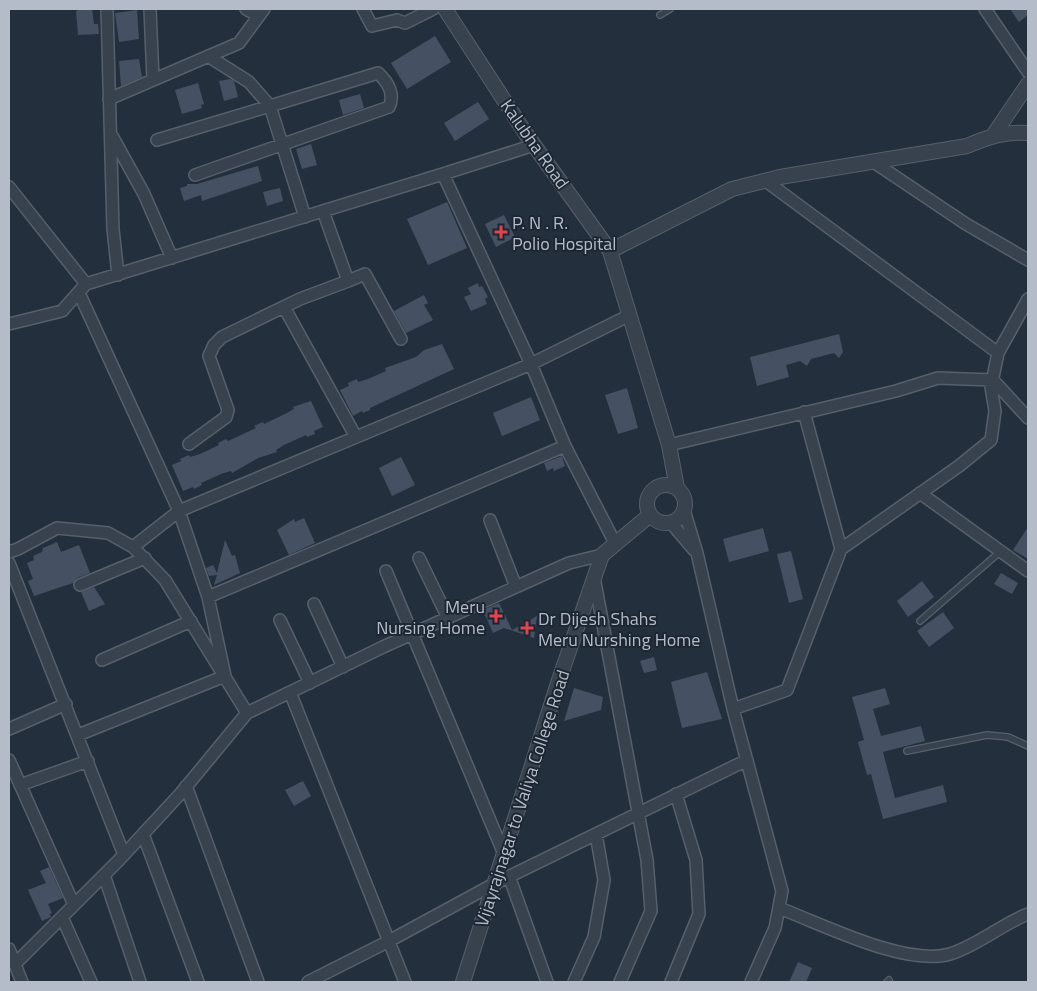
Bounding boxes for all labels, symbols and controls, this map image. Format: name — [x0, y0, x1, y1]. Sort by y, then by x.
street label: Kalubha Road — [494, 94, 576, 194]
place label: P. N . R. Polio Hospital — [512, 209, 617, 257]
marker: P. N . R. Polio Hospital — [494, 225, 508, 239]
place label: Meru Nursing Home — [376, 593, 485, 641]
place label: Dr Dijesh Shahs Meru Nurshing Home — [538, 605, 700, 653]
marker: Meru Nursing Home — [489, 609, 503, 623]
marker: Dr Dijesh Shahs Meru Nurshing Home — [520, 621, 534, 635]
street label: Vijayrajnagar to Valiya College Road — [468, 666, 576, 930]

